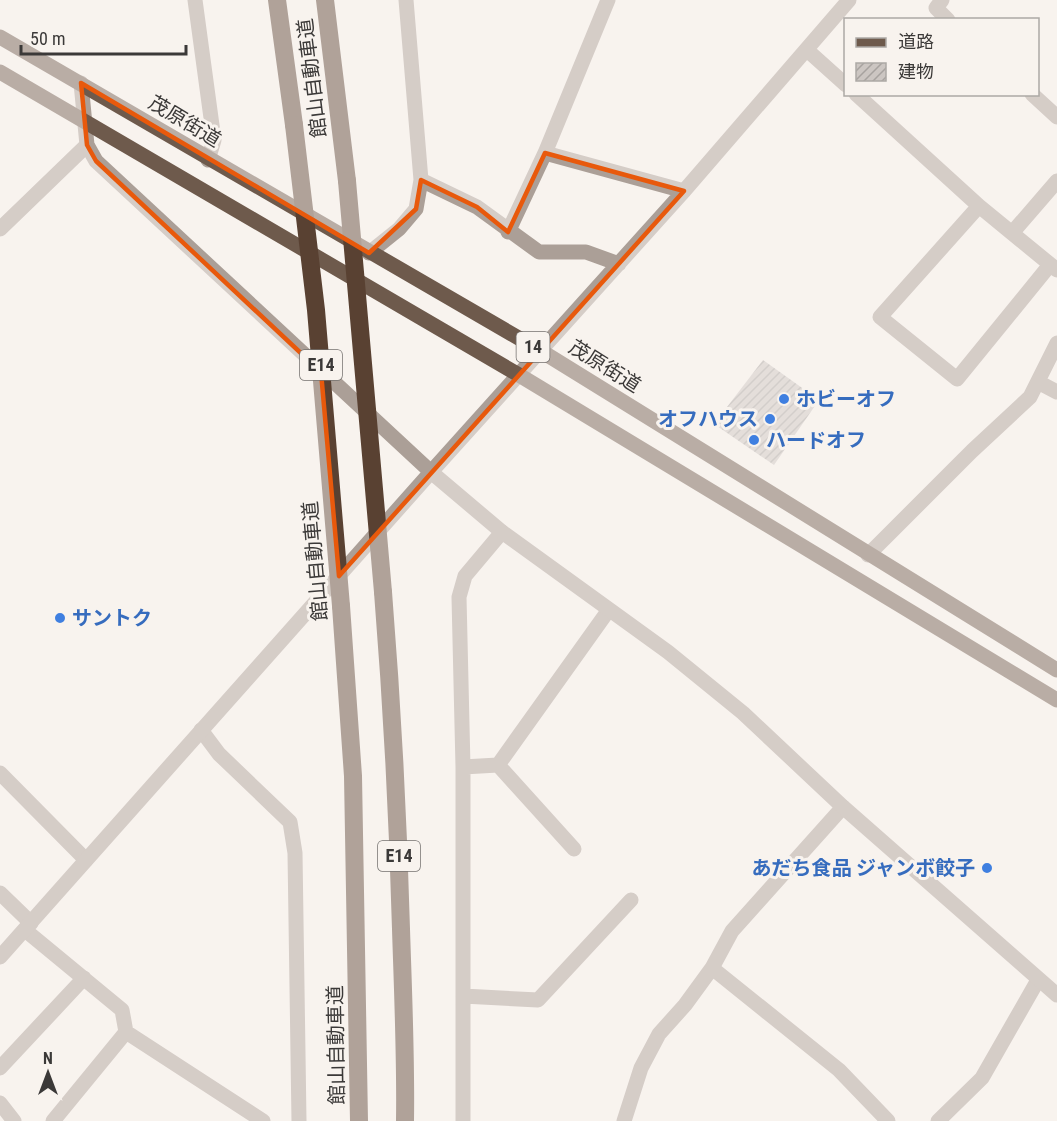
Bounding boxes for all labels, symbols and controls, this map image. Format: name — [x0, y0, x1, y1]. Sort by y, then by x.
street label: 館山自動車道 — [293, 17, 331, 139]
scale bar — [21, 18, 186, 56]
legend — [844, 18, 1039, 96]
text: 50 m — [30, 28, 65, 49]
text: 道路 — [898, 31, 934, 52]
text: 建物 — [898, 61, 934, 82]
street label: 茂原街道 — [145, 90, 225, 152]
road number: 14 — [516, 332, 550, 362]
street label: 茂原街道 — [565, 335, 645, 397]
road number: E14 — [300, 350, 342, 380]
place label: ホビーオフ — [796, 387, 896, 411]
marker: ホビーオフ — [777, 392, 791, 406]
place label: オフハウス — [658, 407, 758, 431]
marker: オフハウス — [763, 412, 777, 426]
place label: ハードオフ — [766, 428, 866, 452]
marker: ハードオフ — [747, 433, 761, 447]
street label: 館山自動車道 — [298, 500, 332, 622]
place label: サントク — [72, 606, 152, 630]
marker: サントク — [53, 611, 67, 625]
road number: E14 — [378, 841, 420, 871]
place label: あだち食品 ジャンボ餃子 — [751, 856, 975, 880]
marker: あだち食品 ジャンボ餃子 — [980, 861, 994, 875]
street label: 館山自動車道 — [323, 985, 349, 1105]
north arrow — [18, 1043, 78, 1103]
text: N — [43, 1049, 53, 1068]

